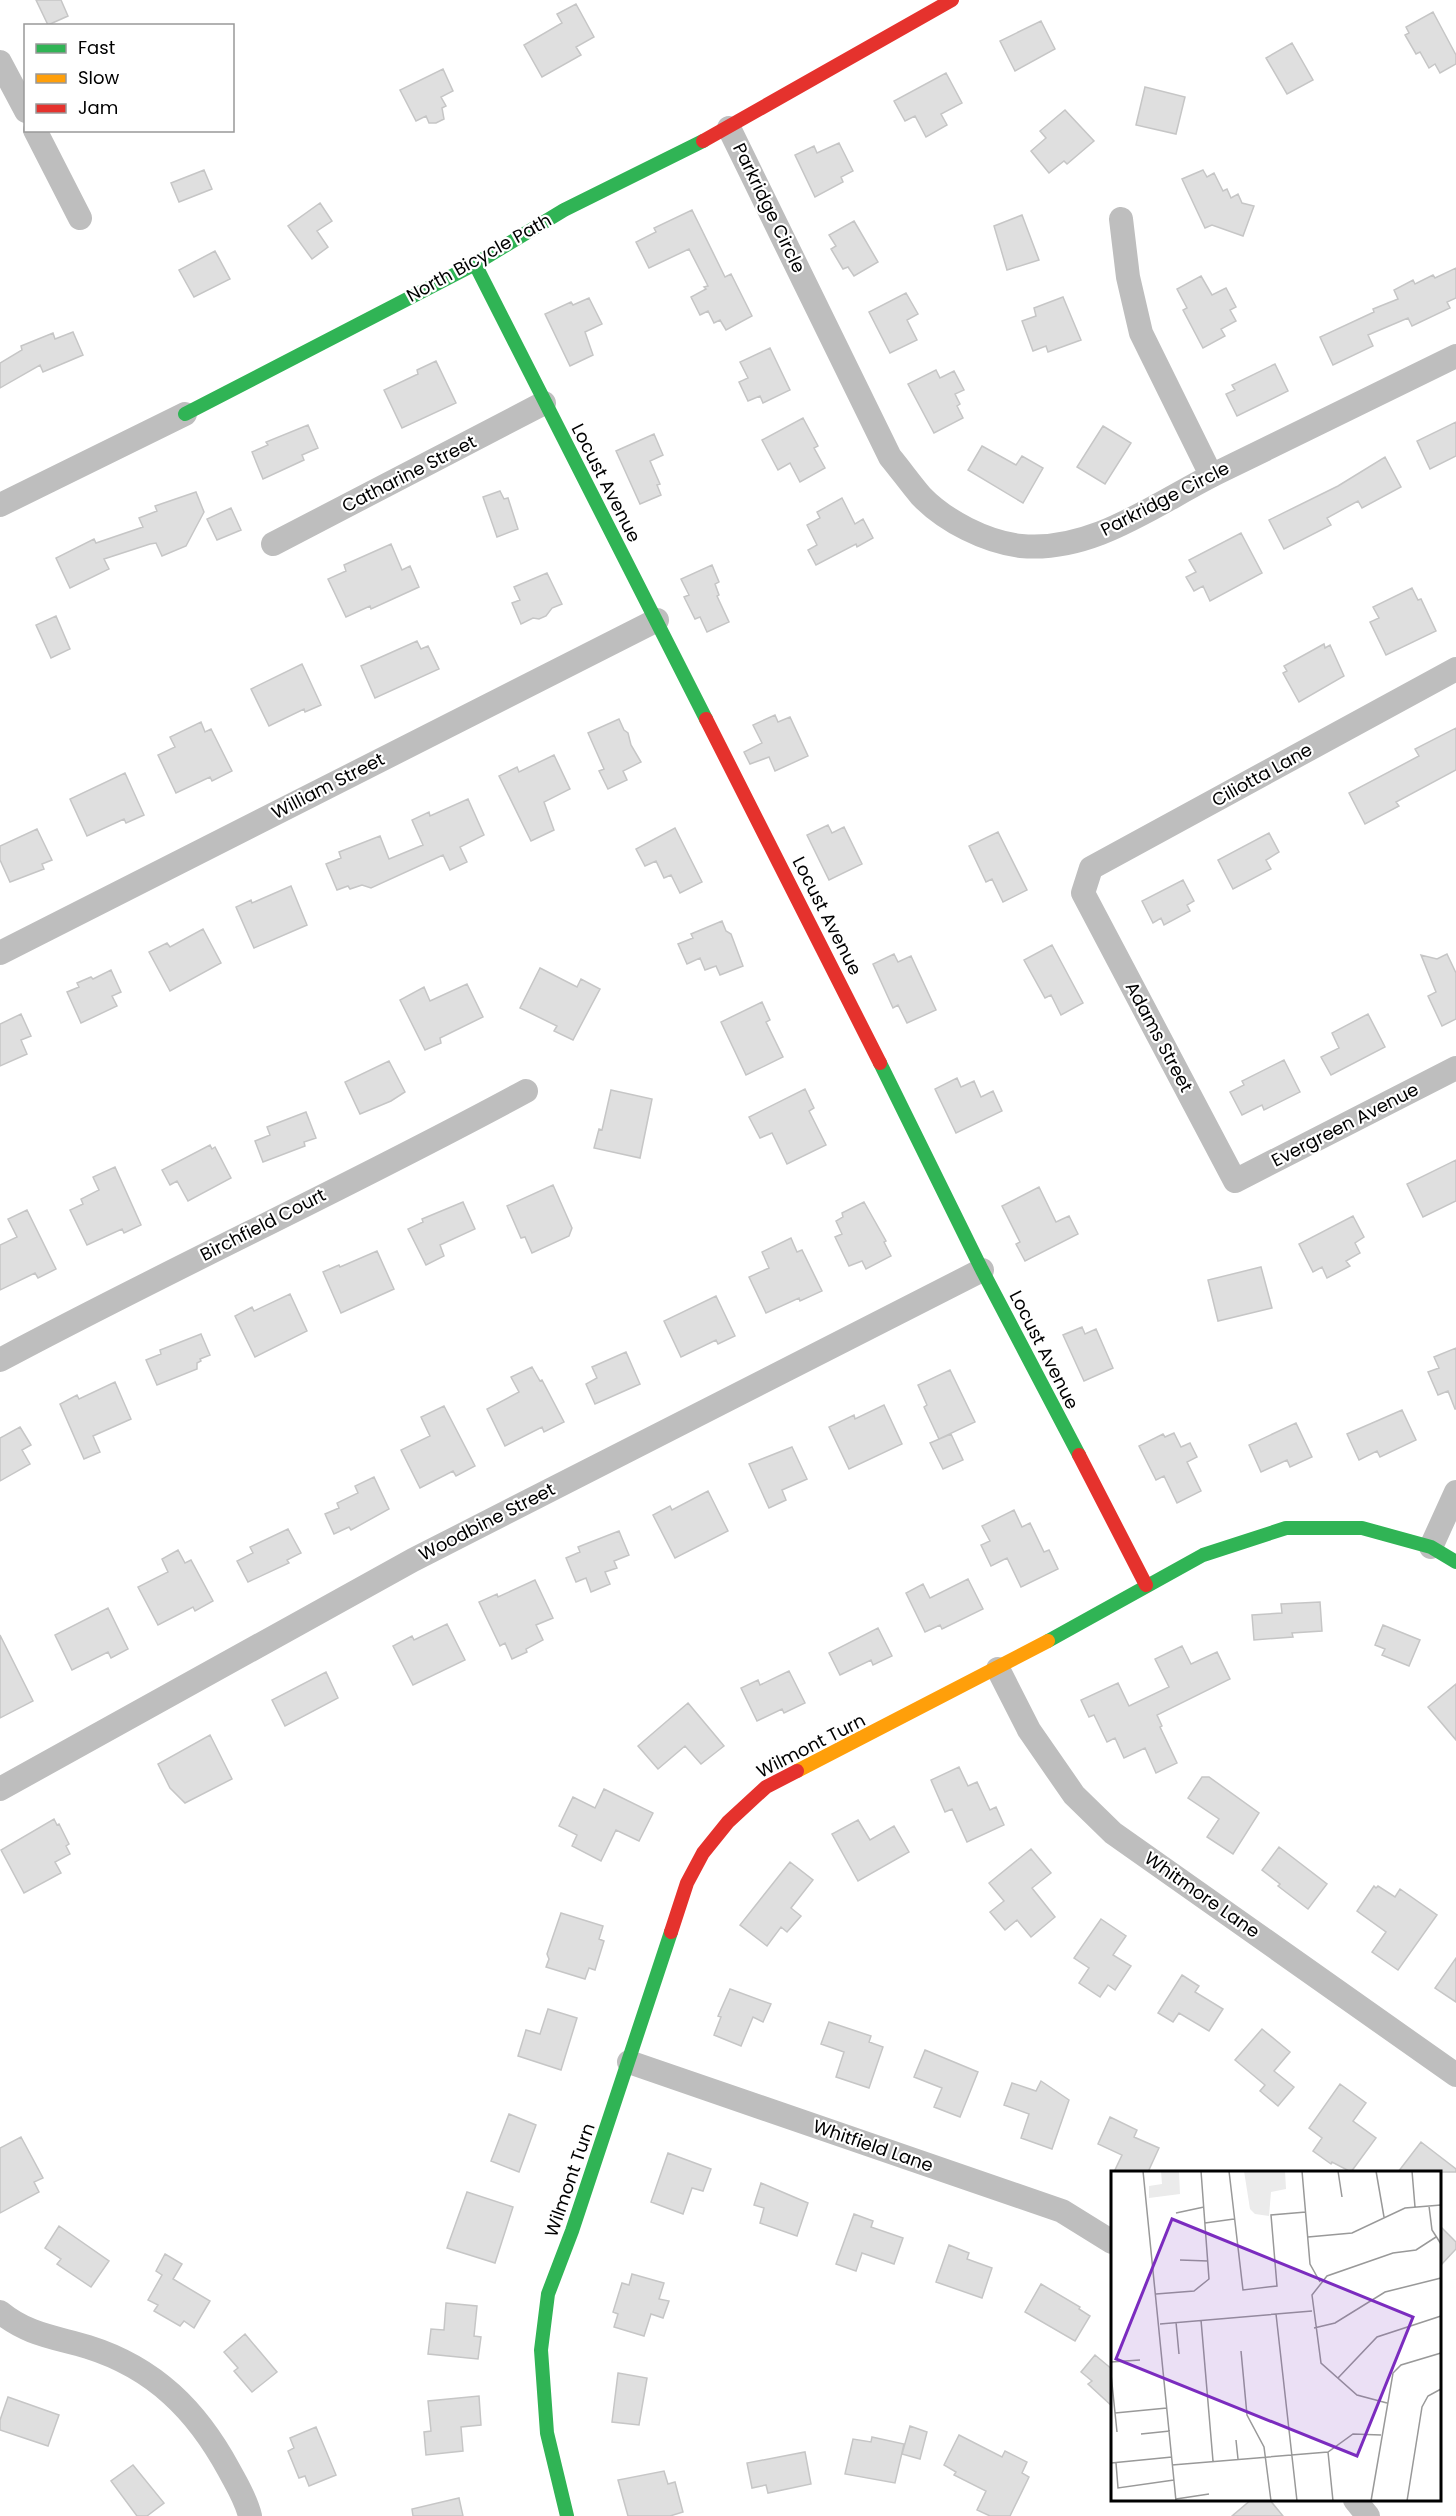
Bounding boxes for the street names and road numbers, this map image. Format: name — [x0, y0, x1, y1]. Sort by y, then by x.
street label: Parkridge Circle — [727, 139, 812, 277]
street label: North Bicycle Path — [402, 207, 556, 308]
street label: Locust Avenue — [566, 419, 647, 546]
street label: Catharine Street — [337, 429, 480, 518]
street label: Parkridge Circle — [1096, 455, 1234, 542]
street label: Ciliotta Lane — [1207, 737, 1317, 813]
street label: William Street — [267, 746, 388, 825]
street label: Locust Avenue — [787, 852, 868, 979]
street label: Adams Street — [1120, 977, 1199, 1096]
street label: Evergreen Avenue — [1267, 1077, 1423, 1173]
street label: Birchfield Court — [196, 1182, 330, 1267]
street label: Locust Avenue — [1004, 1286, 1085, 1413]
street label: Woodbine Street — [414, 1476, 559, 1567]
street label: Wilmont Turn — [752, 1707, 869, 1784]
street label: Whitmore Lane — [1140, 1846, 1265, 1944]
street label: Whitfield Lane — [810, 2113, 937, 2178]
street label: Wilmont Turn — [538, 2120, 601, 2240]

